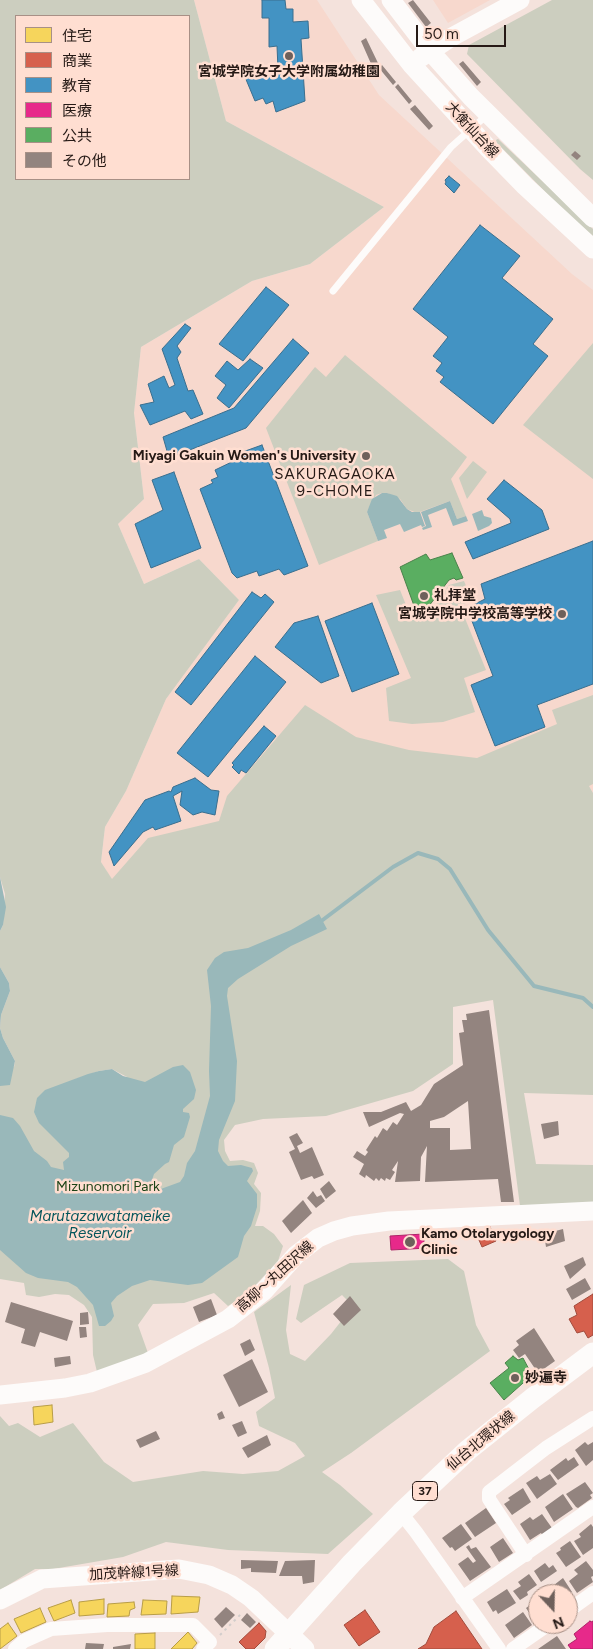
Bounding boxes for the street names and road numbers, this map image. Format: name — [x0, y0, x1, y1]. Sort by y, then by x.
street label: 大衡仙台線 — [442, 99, 502, 161]
street label: 高柳～丸田沢線 — [233, 1238, 317, 1316]
street label: 仙台北環状線 — [443, 1408, 519, 1474]
road number: 37 — [412, 1482, 438, 1500]
street label: 加茂幹線1号線 — [89, 1562, 179, 1584]

